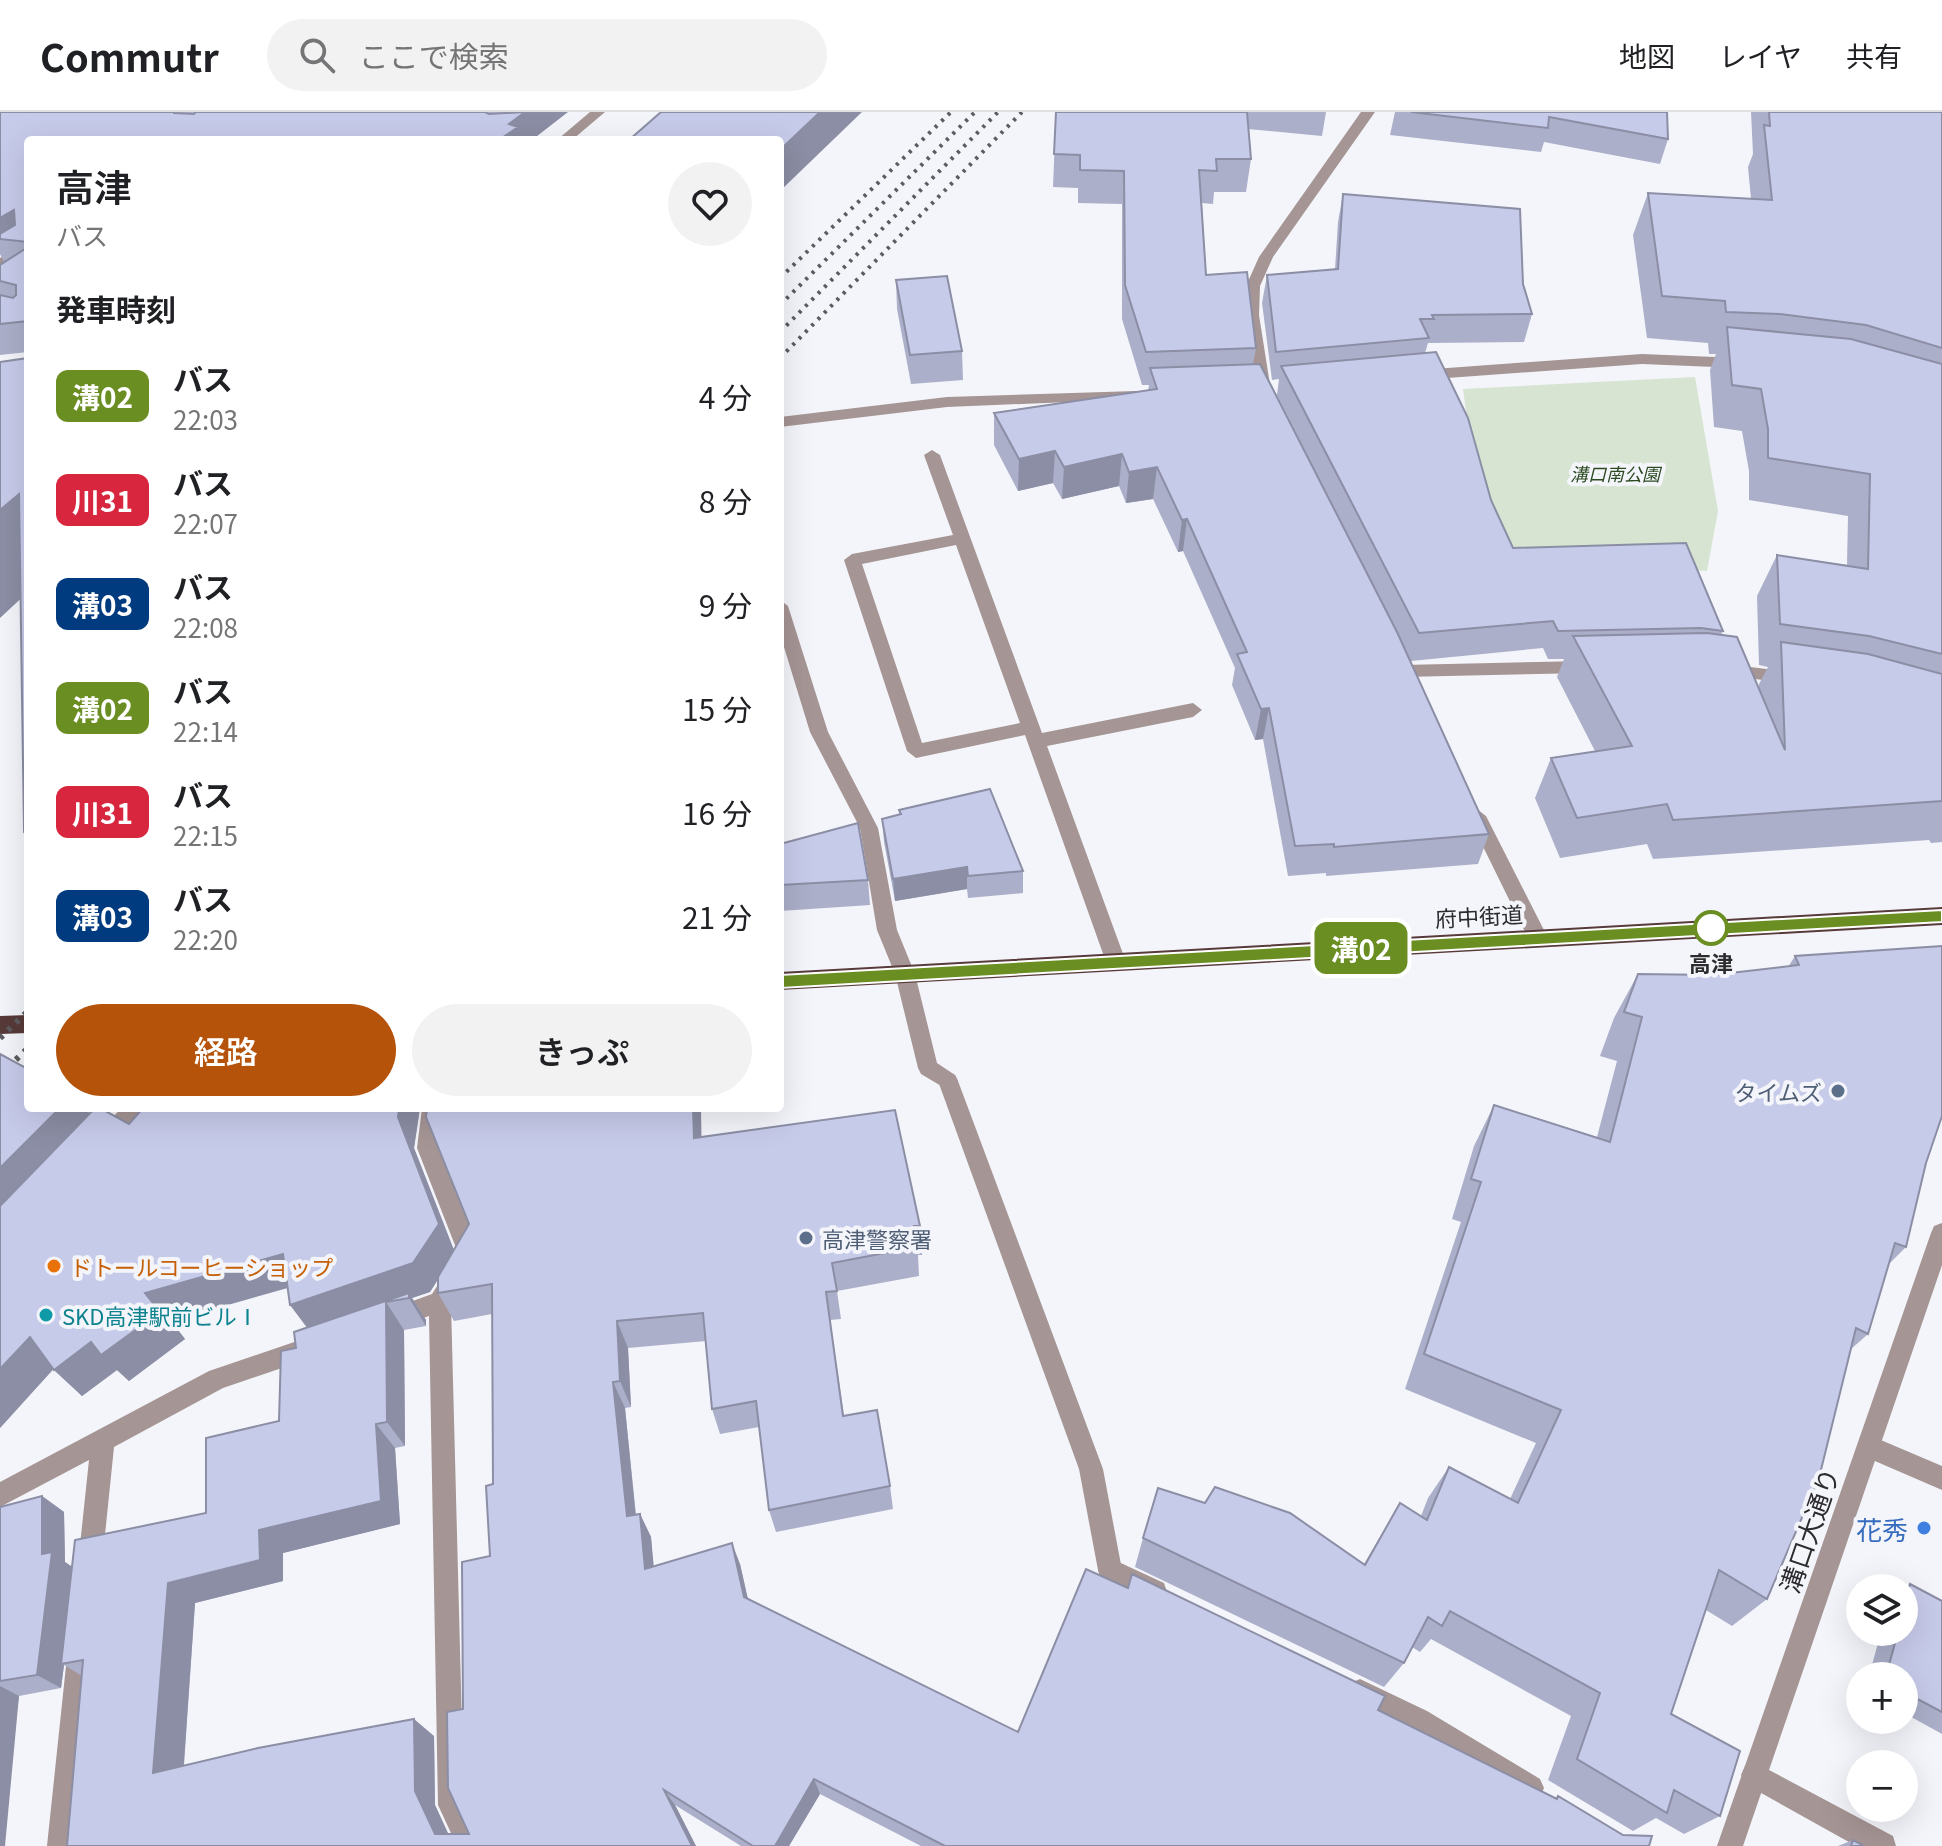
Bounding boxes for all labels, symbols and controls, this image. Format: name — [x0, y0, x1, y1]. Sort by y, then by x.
search box — [267, 19, 827, 91]
text: Commutr — [40, 28, 219, 83]
icon: search — [295, 33, 339, 77]
text: ここで検索 — [359, 33, 509, 77]
text: 地図 — [1619, 35, 1675, 75]
text: レイヤ — [1719, 35, 1802, 75]
text: 共有 — [1846, 35, 1902, 75]
text: 高津 — [56, 158, 132, 213]
button: heart — [668, 162, 752, 246]
text: バス — [56, 216, 108, 253]
text: 発車時刻 — [56, 286, 176, 330]
text: バス — [173, 356, 233, 400]
text: 4 分 — [699, 374, 752, 418]
text: 溝02 — [72, 376, 133, 416]
text: 22:03 — [173, 400, 238, 437]
text: バス — [173, 460, 233, 504]
park label: 溝口南公園 — [1570, 460, 1663, 486]
text: 8 分 — [699, 478, 752, 522]
text: 川31 — [72, 480, 133, 520]
text: 22:07 — [173, 504, 238, 541]
text: バス — [173, 564, 233, 608]
text: 9 分 — [699, 582, 752, 626]
text: 溝03 — [72, 584, 133, 624]
text: 22:08 — [173, 608, 238, 645]
text: バス — [173, 668, 233, 712]
text: 15 分 — [682, 686, 752, 730]
text: 溝02 — [72, 688, 133, 728]
text: 22:14 — [173, 712, 238, 749]
text: バス — [173, 772, 233, 816]
text: 16 分 — [682, 790, 752, 834]
text: 川31 — [72, 792, 133, 832]
text: 22:15 — [173, 816, 238, 853]
text: バス — [173, 876, 233, 920]
text: 21 分 — [682, 894, 752, 938]
text: 溝03 — [72, 896, 133, 936]
street label: 府中街道 — [1434, 897, 1524, 933]
marker: 高津 — [1694, 911, 1728, 945]
text: 22:20 — [173, 920, 238, 957]
line badge: 溝02 — [1315, 922, 1407, 974]
text: 溝02 — [1330, 928, 1392, 968]
place label: 高津 — [1689, 946, 1733, 978]
button: 経路 — [56, 1004, 396, 1096]
button: きっぷ — [412, 1004, 752, 1096]
place label: タイムズ — [1734, 1075, 1822, 1107]
marker: タイムズ — [1829, 1082, 1847, 1100]
place label: 高津警察署 — [822, 1222, 932, 1254]
marker: 高津警察署 — [797, 1229, 815, 1247]
place label: ドトールコーヒーショップ — [70, 1250, 333, 1282]
marker: ドトールコーヒーショップ — [45, 1257, 63, 1275]
place label: SKD高津駅前ビルⅠ — [62, 1299, 258, 1331]
marker: SKD高津駅前ビルⅠ — [37, 1306, 55, 1324]
street label: 溝口大通り — [1769, 1463, 1847, 1597]
place label: 花秀 — [1856, 1510, 1908, 1547]
marker: 花秀 — [1915, 1519, 1933, 1537]
map controls — [1846, 1574, 1918, 1822]
button: layers — [1846, 1574, 1918, 1646]
button: + — [1846, 1662, 1918, 1734]
button: − — [1846, 1750, 1918, 1822]

